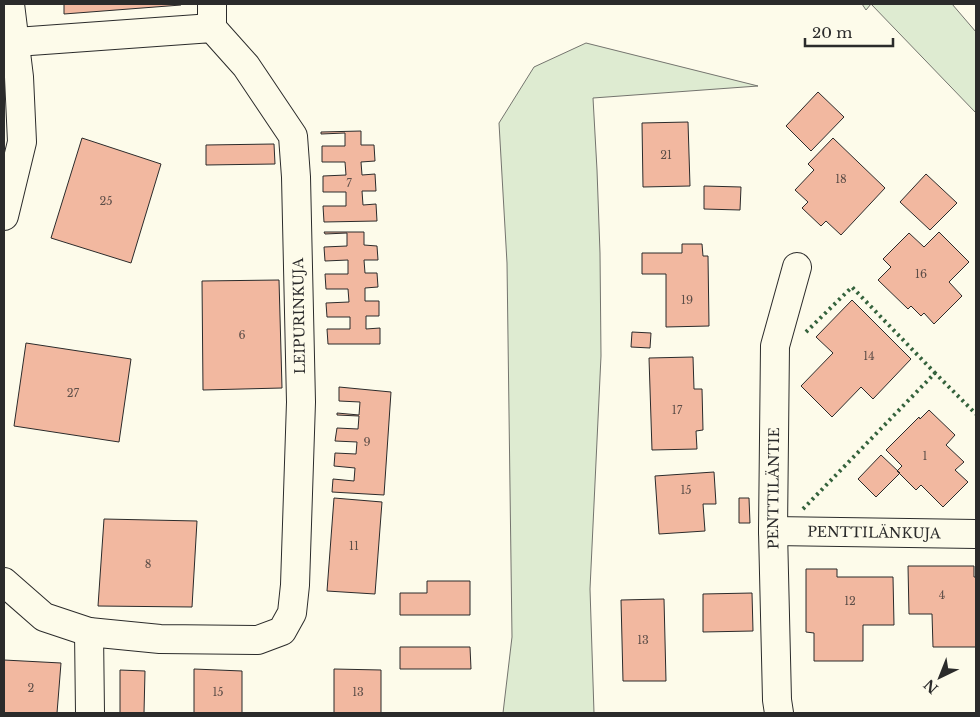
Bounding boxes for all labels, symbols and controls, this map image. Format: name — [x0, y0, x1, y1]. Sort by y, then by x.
scale bar — [805, 15, 892, 47]
text: 20 m — [812, 23, 852, 42]
house number: 21 — [660, 148, 672, 162]
house number: 18 — [835, 172, 847, 186]
house number: 7 — [346, 176, 352, 190]
house number: 25 — [99, 194, 113, 208]
street label: LEIPURINKUJA — [289, 257, 309, 374]
house number: 16 — [915, 267, 927, 281]
house number: 19 — [681, 293, 693, 307]
house number: 6 — [238, 328, 246, 342]
house number: 14 — [863, 349, 875, 363]
house number: 27 — [67, 386, 80, 400]
house number: 17 — [672, 403, 683, 417]
street label: PENTTILÄNTIE — [764, 427, 783, 549]
house number: 9 — [363, 435, 371, 449]
house number: 1 — [923, 449, 928, 463]
house number: 15 — [680, 483, 692, 497]
street label: PENTTILÄNKUJA — [807, 523, 941, 542]
house number: 11 — [349, 539, 359, 553]
house number: 8 — [145, 557, 151, 571]
house number: 4 — [939, 588, 945, 602]
house number: 12 — [844, 594, 856, 608]
house number: 13 — [637, 633, 649, 647]
north arrow — [915, 652, 965, 702]
text: N — [920, 675, 942, 698]
house number: 2 — [28, 681, 35, 695]
house number: 15 — [212, 685, 224, 699]
house number: 13 — [352, 685, 364, 699]

